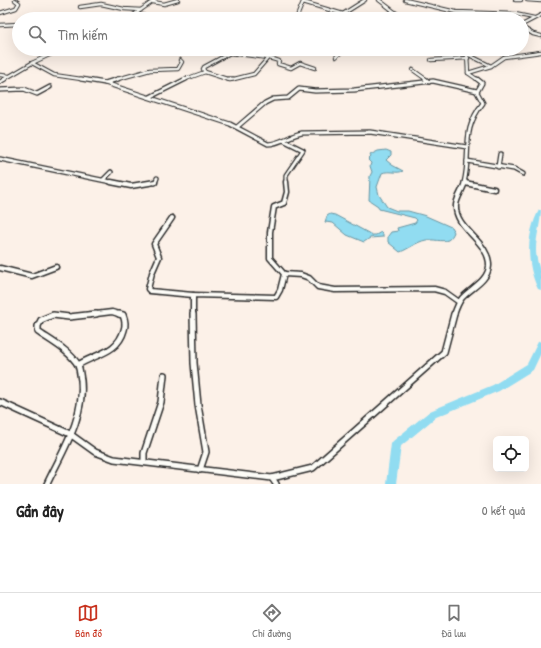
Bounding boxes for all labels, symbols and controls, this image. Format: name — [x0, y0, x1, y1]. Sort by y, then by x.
search box — [12, 12, 529, 56]
icon: search — [26, 23, 48, 45]
text: Tìm kiếm — [58, 24, 108, 45]
map controls — [493, 436, 529, 472]
button: locate — [493, 436, 529, 472]
text: Gần đây — [16, 499, 64, 522]
text: 0 kết quả — [482, 501, 525, 519]
tab: Bản đồ — [75, 602, 102, 640]
tab: Chỉ đường — [252, 602, 291, 640]
tab: Đã lưu — [441, 602, 466, 640]

